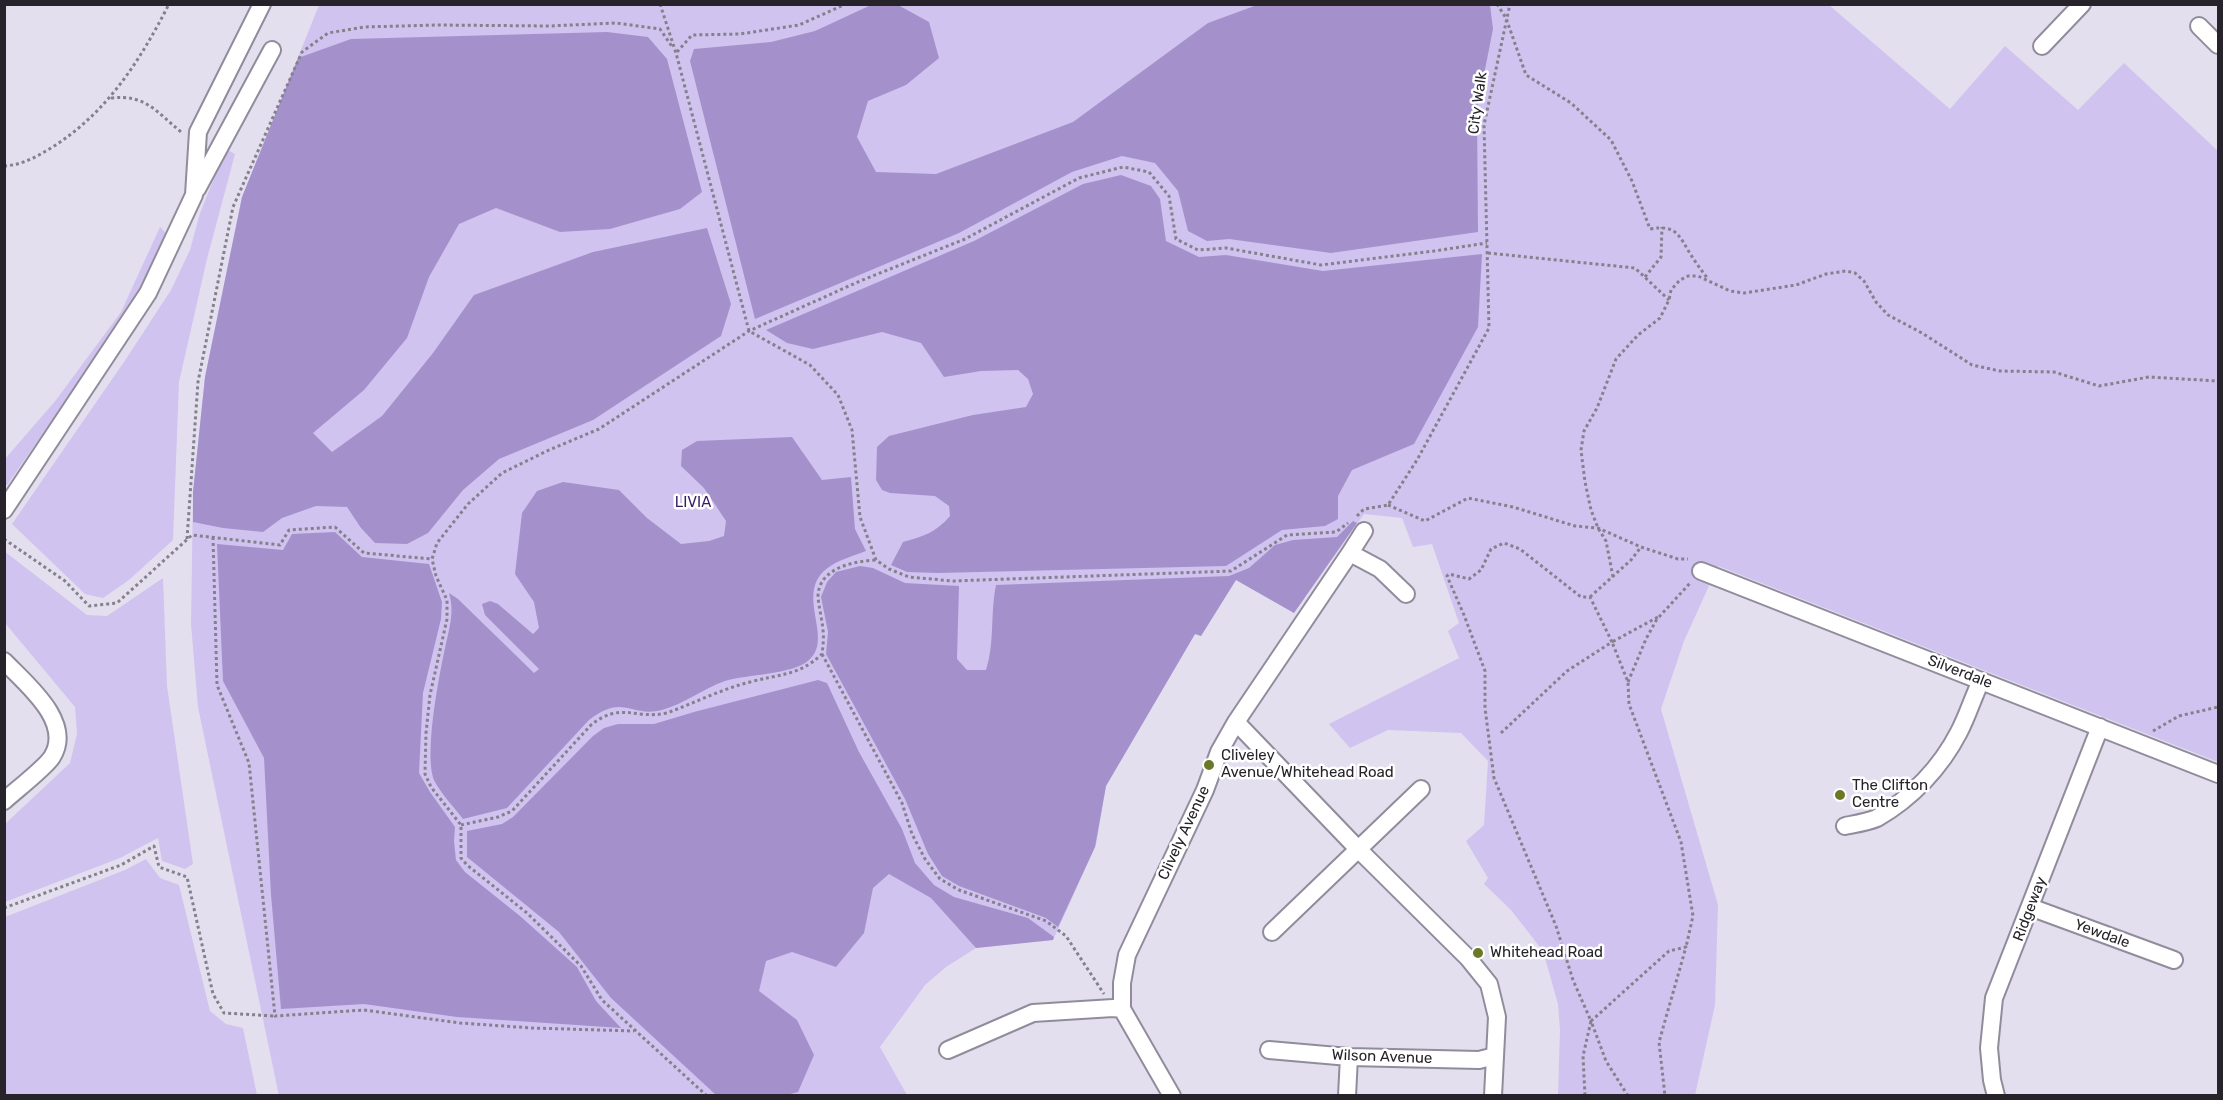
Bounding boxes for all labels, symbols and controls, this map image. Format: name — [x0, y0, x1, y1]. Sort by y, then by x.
street label: City Walk — [1465, 71, 1491, 135]
park label: LIVIA — [675, 494, 711, 512]
street label: Silverdale — [1925, 651, 1995, 693]
place label: Cliveley Avenue/Whitehead Road — [1221, 747, 1394, 782]
marker: Cliveley Avenue/Whitehead Road — [1202, 758, 1216, 772]
place label: The Clifton Centre — [1852, 777, 1928, 812]
street label: Clively Avenue — [1154, 783, 1214, 883]
marker: The Clifton Centre — [1833, 788, 1847, 802]
street label: Ridgeway — [2009, 874, 2051, 944]
street label: Yewdale — [2072, 916, 2132, 952]
place label: Whitehead Road — [1490, 944, 1603, 962]
marker: Whitehead Road — [1471, 946, 1485, 960]
street label: Wilson Avenue — [1331, 1046, 1433, 1068]

